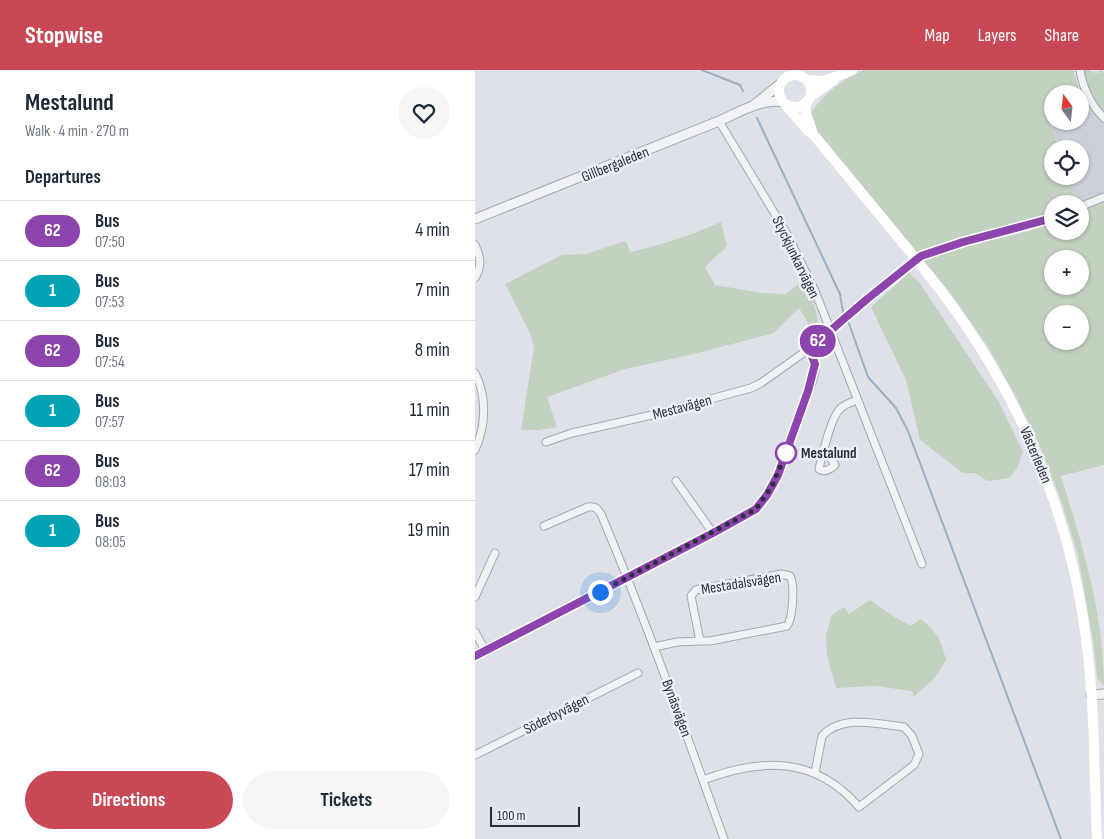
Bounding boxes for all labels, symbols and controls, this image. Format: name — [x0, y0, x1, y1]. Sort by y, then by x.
text: Stopwise — [25, 21, 103, 50]
text: Map — [925, 25, 950, 46]
text: Layers — [978, 25, 1017, 46]
text: Share — [1045, 25, 1079, 46]
north arrow — [1044, 85, 1089, 130]
map controls — [1044, 85, 1089, 350]
button: heart — [398, 87, 450, 139]
text: Mestalund — [25, 88, 114, 117]
text: Walk · 4 min · 270 m — [25, 122, 129, 141]
button: locate — [1044, 140, 1089, 185]
street label: Gillbergaleden — [579, 142, 652, 187]
text: Departures — [25, 166, 101, 189]
button: layers — [1044, 195, 1089, 240]
text: Bus — [95, 210, 120, 233]
street label: Styckjunkarvägen — [767, 213, 824, 302]
text: 4 min — [415, 219, 450, 242]
text: 62 — [44, 220, 61, 241]
text: 07:50 — [95, 233, 125, 252]
button: + — [1044, 250, 1089, 295]
text: Bus — [95, 270, 120, 293]
text: 7 min — [416, 279, 450, 302]
text: 1 — [49, 280, 56, 301]
text: 07:53 — [95, 293, 125, 312]
button: − — [1044, 305, 1089, 350]
line badge: 62 — [795, 325, 841, 357]
text: Bus — [95, 330, 120, 353]
text: 62 — [810, 330, 826, 351]
text: 8 min — [415, 339, 450, 362]
text: 62 — [44, 340, 61, 361]
text: 07:54 — [95, 353, 125, 372]
text: Bus — [95, 390, 120, 413]
street label: Mestavägen — [651, 391, 714, 424]
text: 11 min — [410, 399, 450, 422]
text: 1 — [49, 400, 56, 421]
text: 07:57 — [95, 413, 124, 432]
street label: Västerleden — [1015, 424, 1056, 486]
marker: Mestalund — [775, 442, 797, 464]
place label: Mestalund — [801, 444, 857, 463]
text: Bus — [95, 450, 120, 473]
text: 17 min — [409, 459, 450, 482]
text: 62 — [44, 460, 61, 481]
text: 08:03 — [95, 473, 126, 492]
text: Bus — [95, 510, 120, 533]
text: 19 min — [408, 519, 450, 542]
text: 1 — [49, 520, 56, 541]
text: 08:05 — [95, 533, 126, 552]
street label: Mestadalsvägen — [700, 568, 782, 599]
your location — [588, 580, 613, 605]
street label: Bynäsvägen — [657, 677, 696, 739]
street label: Söderbyvägen — [520, 690, 592, 739]
button: Directions — [25, 771, 233, 829]
button: Tickets — [243, 771, 450, 829]
scale bar — [490, 804, 580, 827]
text: 100 m — [497, 807, 526, 824]

